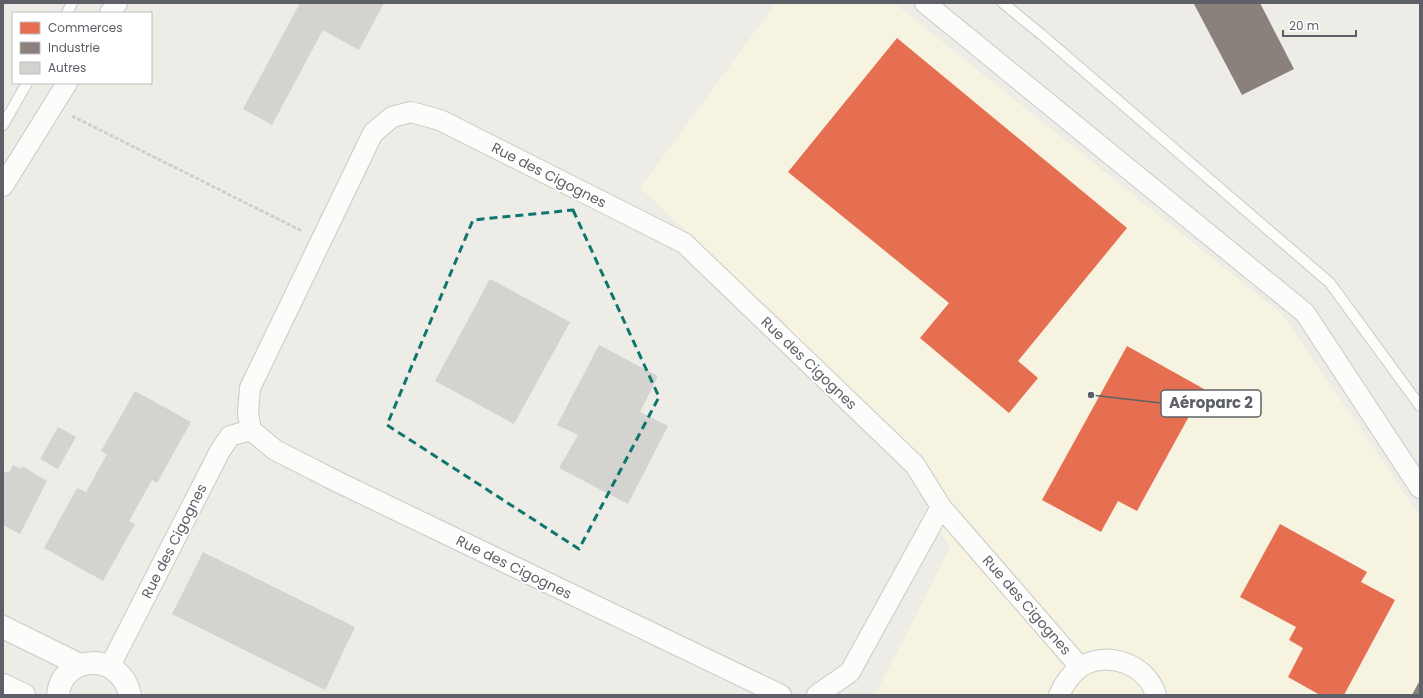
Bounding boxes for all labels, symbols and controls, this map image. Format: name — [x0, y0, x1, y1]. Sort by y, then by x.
legend — [12, 12, 152, 84]
scale bar — [1283, 12, 1356, 38]
text: 20 m — [1289, 17, 1319, 34]
text: Commerces — [48, 19, 123, 36]
text: Industrie — [48, 39, 100, 56]
text: Autres — [48, 59, 86, 76]
street label: Rue des Cigognes — [488, 137, 610, 213]
street label: Rue des Cigognes — [757, 312, 861, 414]
callout: Aéroparc 2 — [1161, 390, 1261, 417]
text: Aéroparc 2 — [1169, 392, 1253, 413]
street label: Rue des Cigognes — [136, 480, 212, 602]
street label: Rue des Cigognes — [453, 530, 575, 604]
street label: Rue des Cigognes — [978, 551, 1076, 659]

